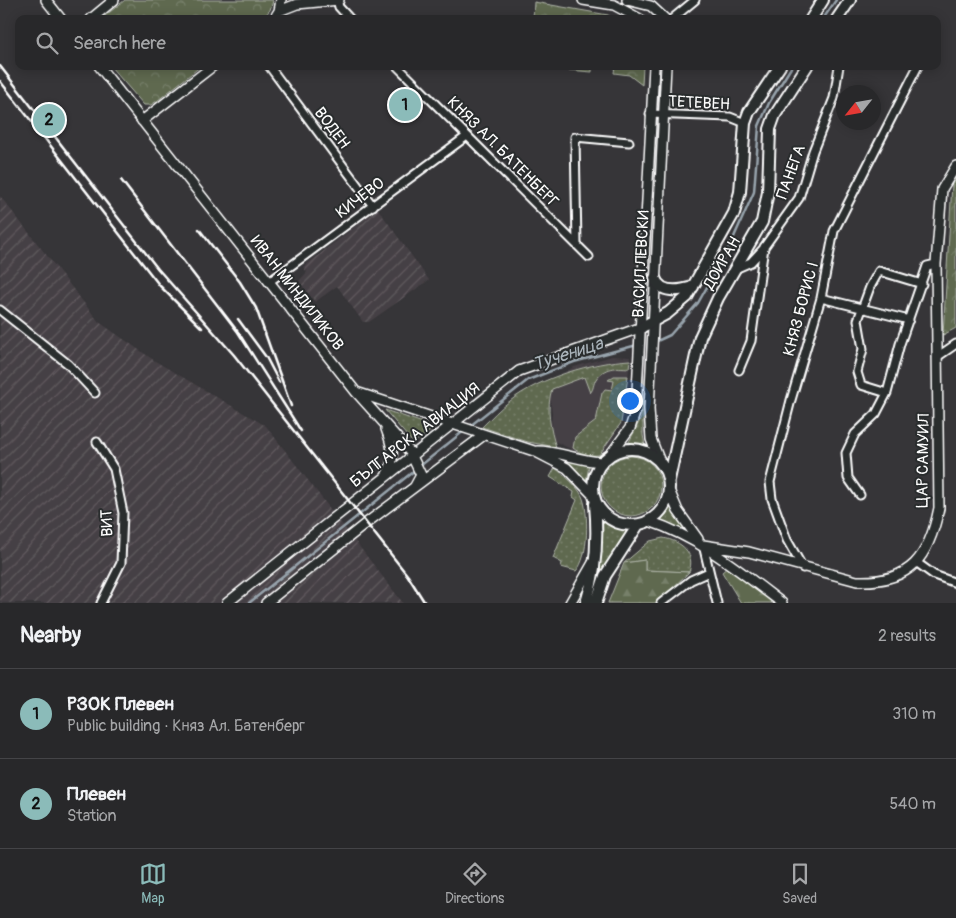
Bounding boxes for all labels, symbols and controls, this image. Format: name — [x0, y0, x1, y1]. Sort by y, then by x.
search box — [15, 15, 941, 70]
icon: search — [33, 29, 61, 57]
text: Search here — [73, 31, 166, 55]
north arrow — [836, 85, 881, 130]
pin: 1 — [389, 86, 421, 124]
street label: ТЕТЕВЕН — [668, 91, 730, 115]
street label: КНЯЗ АЛ. БАТЕНБЕРГ — [443, 92, 563, 212]
pin: 2 — [33, 101, 65, 139]
street label: ВОДЕН — [310, 103, 354, 153]
street label: ПАНЕГА — [772, 142, 810, 202]
street label: КИЧЕВО — [332, 173, 388, 223]
street label: ВАСИЛ ЛЕВСКИ — [628, 209, 654, 318]
street label: ИВАН МИНДИЛИКОВ — [246, 231, 348, 355]
street label: ДОЙРАН — [698, 233, 745, 294]
street label: КНЯЗ БОРИС I — [779, 260, 823, 358]
water label: Тученица — [530, 331, 607, 376]
street label: БЪЛГАРСКА АВИАЦИЯ — [346, 378, 484, 492]
your location — [617, 388, 643, 414]
street label: ЦАР САМУИЛ — [912, 414, 934, 508]
street label: ВИТ — [97, 509, 117, 537]
text: Nearby — [20, 622, 81, 649]
text: 2 results — [878, 626, 936, 646]
text: РЗОК Плевен — [67, 692, 174, 716]
text: 1 — [33, 704, 39, 724]
text: 310 m — [892, 704, 936, 724]
text: Public building · Княз Ал. Батенберг — [67, 716, 305, 736]
text: Плевен — [67, 782, 126, 806]
text: 2 — [32, 794, 40, 814]
text: 540 m — [889, 794, 936, 814]
text: Station — [67, 806, 117, 826]
tab: Map — [139, 860, 167, 907]
tab: Directions — [445, 860, 504, 907]
tab: Saved — [782, 860, 817, 907]

